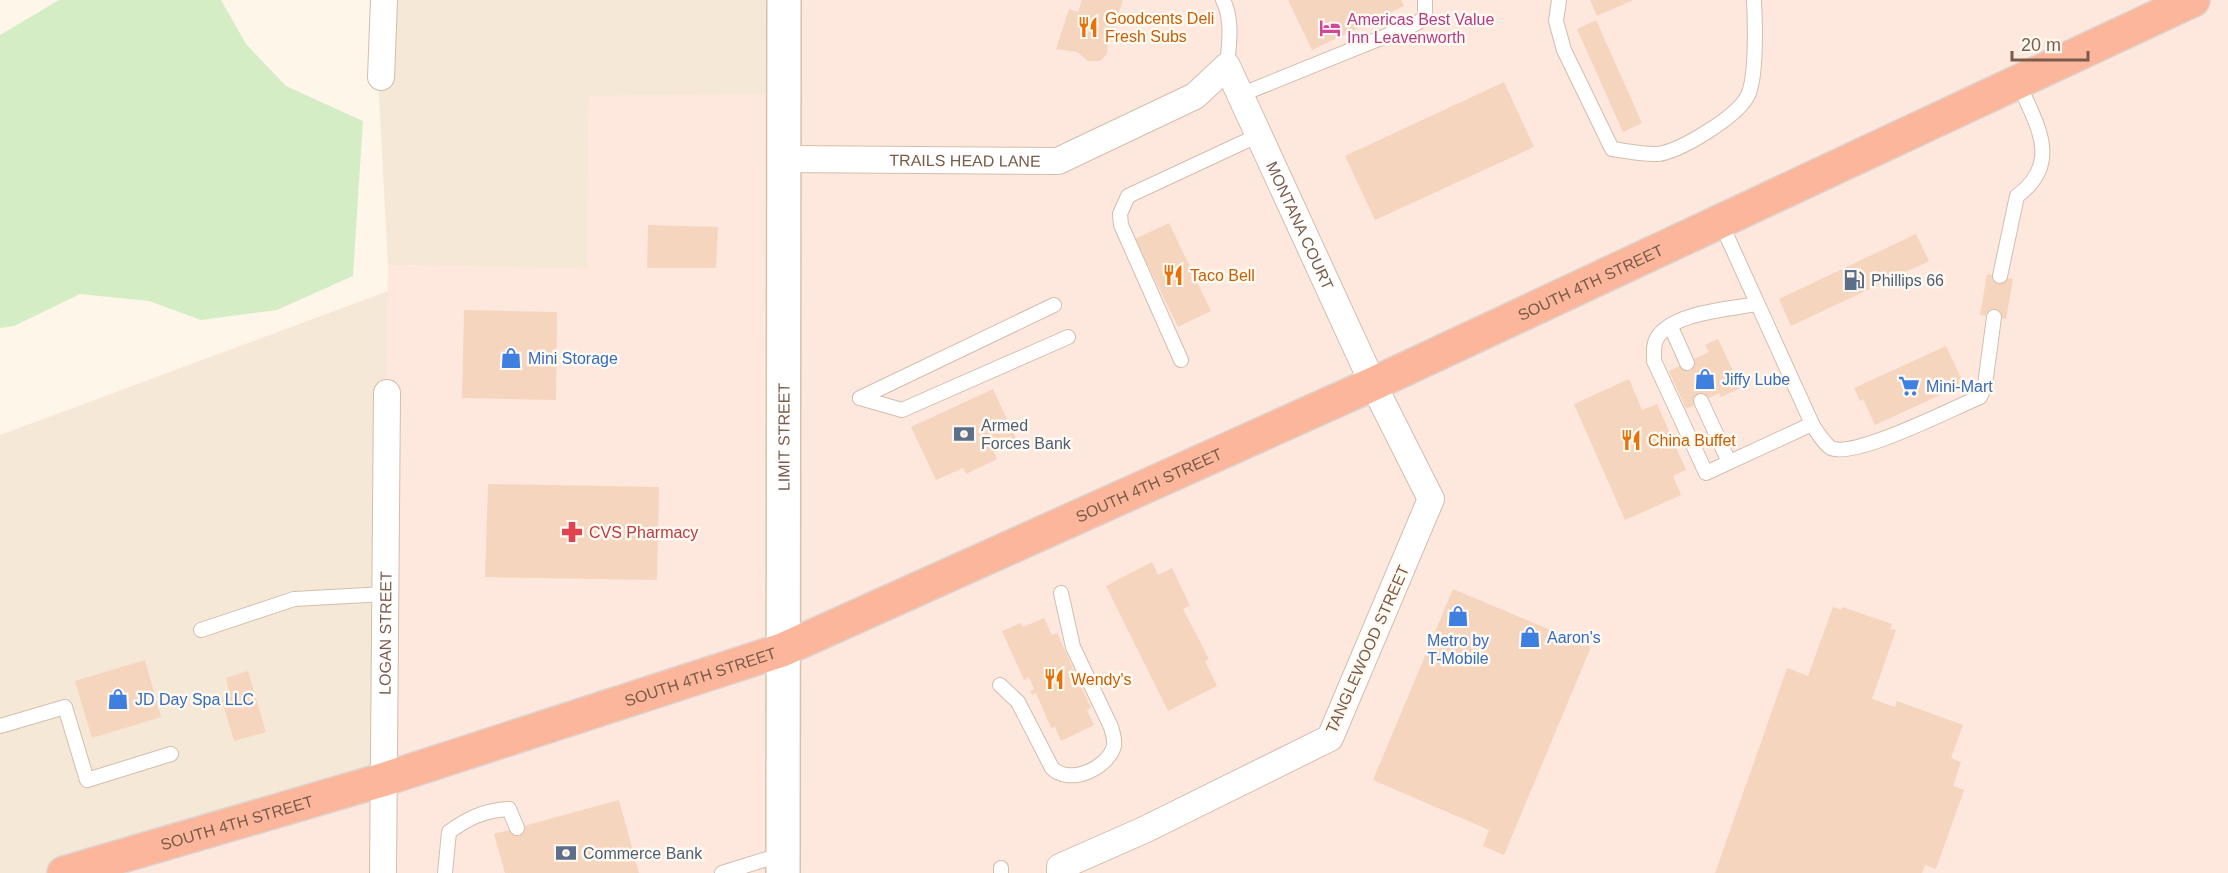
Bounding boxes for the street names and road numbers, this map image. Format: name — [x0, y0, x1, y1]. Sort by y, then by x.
street label: TRAILS HEAD LANE — [889, 152, 1041, 170]
street label: MONTANA COURT — [1263, 159, 1337, 293]
street label: SOUTH 4TH STREET — [1515, 241, 1666, 324]
street label: LIMIT STREET — [775, 383, 793, 491]
street label: SOUTH 4TH STREET — [1073, 445, 1225, 526]
street label: TANGLEWOOD STREET — [1323, 562, 1412, 736]
street label: LOGAN STREET — [376, 571, 395, 695]
street label: SOUTH 4TH STREET — [623, 644, 779, 710]
street label: SOUTH 4TH STREET — [159, 793, 315, 853]

